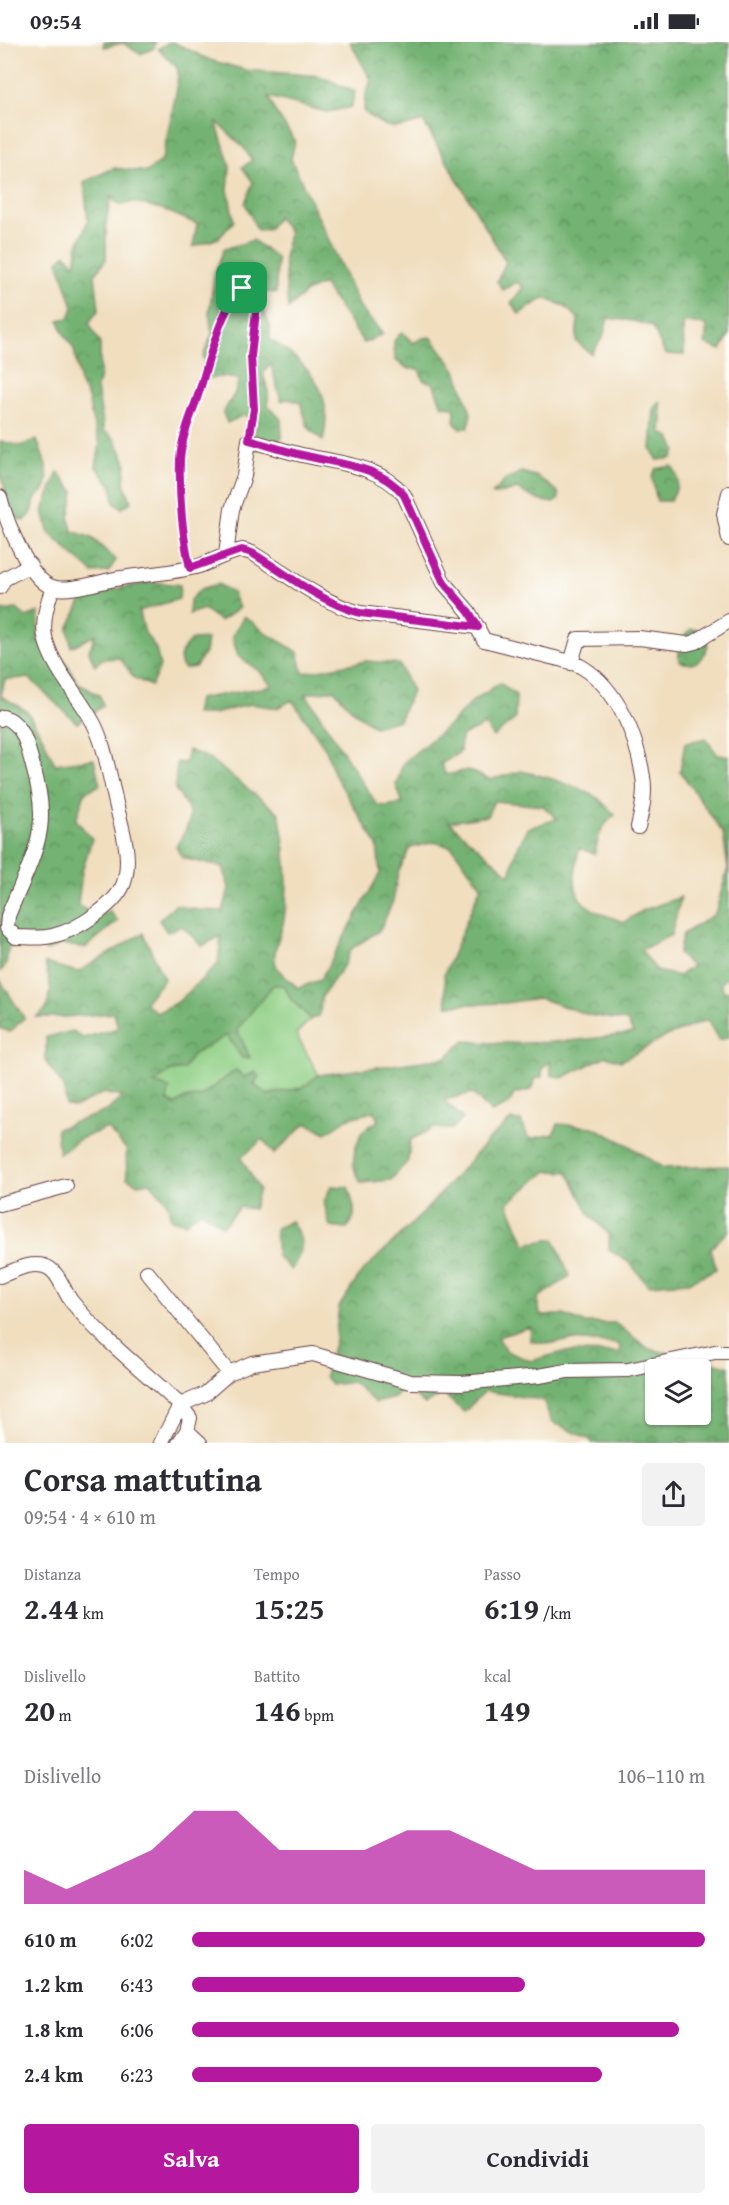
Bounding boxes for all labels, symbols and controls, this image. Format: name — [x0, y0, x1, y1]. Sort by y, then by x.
text: 09:54 — [30, 5, 82, 37]
pin — [216, 262, 267, 313]
icon: arrive — [225, 271, 258, 304]
map controls — [645, 1359, 711, 1425]
button: layers — [645, 1359, 711, 1425]
text: Corsa mattutina — [24, 1455, 262, 1503]
button: share — [642, 1463, 705, 1526]
text: 09:54 · 4 × 610 m — [24, 1502, 156, 1531]
text: Distanza — [24, 1562, 81, 1586]
text: Tempo — [254, 1562, 300, 1586]
text: Passo — [484, 1562, 521, 1586]
text: 2.44 — [24, 1586, 79, 1630]
text: 15:25 — [254, 1586, 325, 1630]
text: 6:19 — [484, 1586, 539, 1630]
text: km — [79, 1601, 104, 1625]
text: /km — [539, 1601, 571, 1625]
text: Dislivello — [24, 1664, 86, 1688]
text: Battito — [254, 1664, 300, 1688]
text: kcal — [484, 1664, 511, 1688]
text: 20 — [24, 1688, 55, 1732]
text: 146 — [254, 1688, 301, 1732]
text: 149 — [484, 1688, 531, 1732]
text: m — [55, 1703, 72, 1727]
text: bpm — [301, 1703, 334, 1727]
text: Dislivello — [24, 1761, 101, 1790]
text: 106–110 m — [617, 1761, 705, 1790]
text: 610 m — [24, 1925, 77, 1954]
text: 6:02 — [120, 1925, 154, 1954]
text: 1.2 km — [24, 1970, 83, 1999]
text: 6:43 — [120, 1970, 154, 1999]
text: 1.8 km — [24, 2015, 83, 2044]
text: 6:06 — [120, 2015, 154, 2044]
text: 2.4 km — [24, 2060, 83, 2089]
text: 6:23 — [120, 2060, 154, 2089]
button: Salva — [24, 2124, 359, 2193]
button: Condividi — [371, 2124, 705, 2193]

